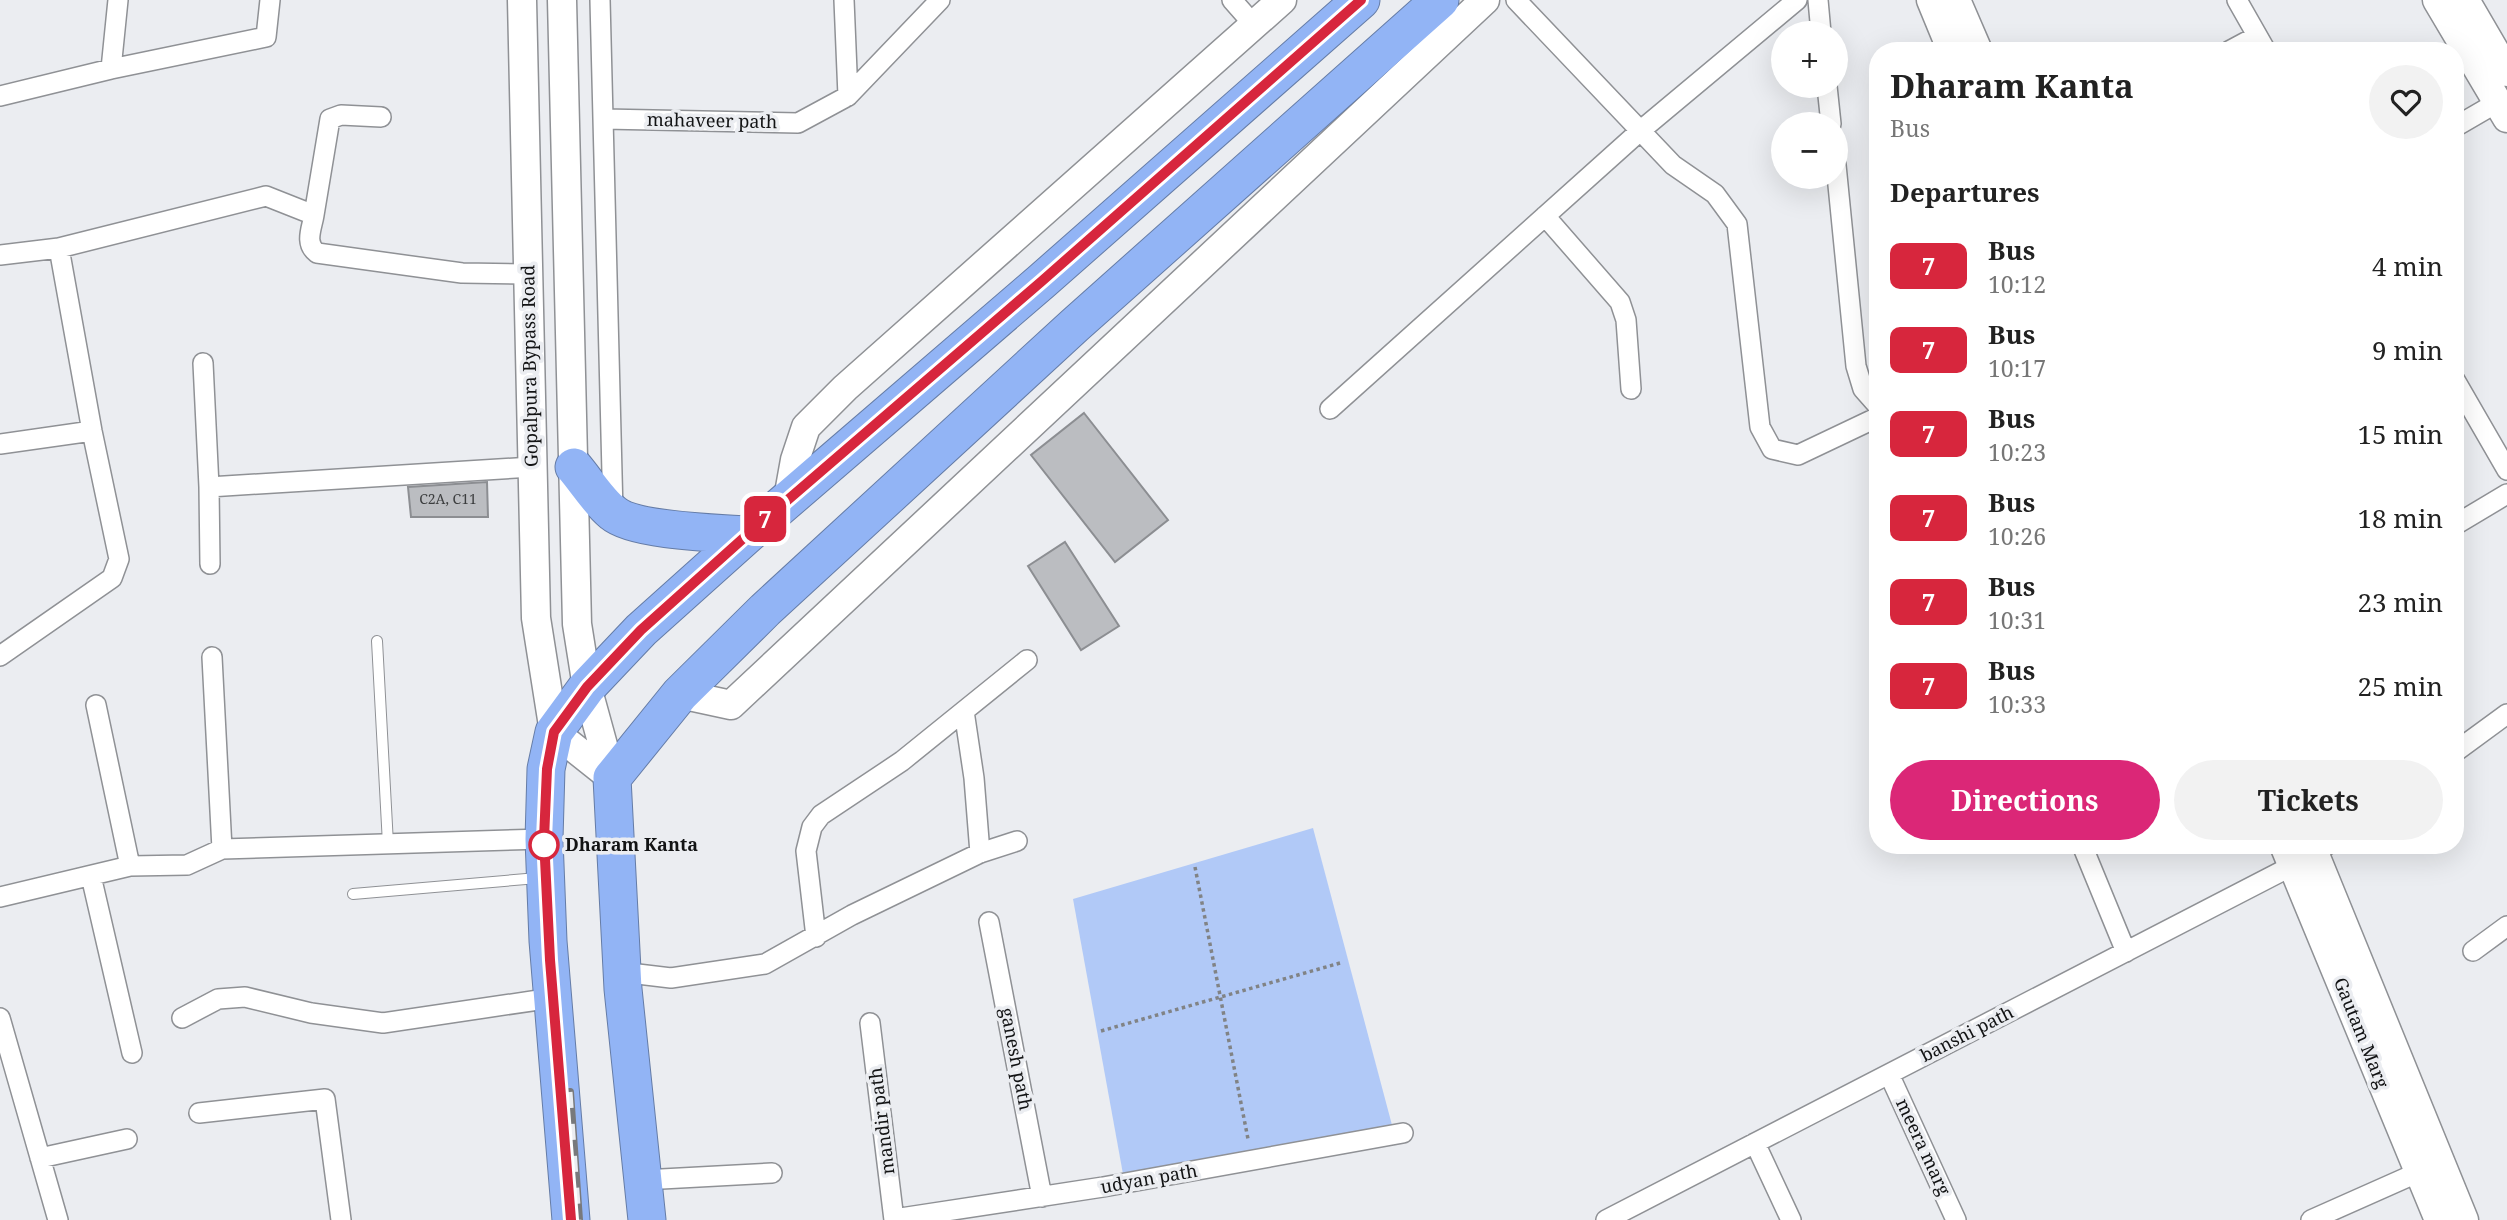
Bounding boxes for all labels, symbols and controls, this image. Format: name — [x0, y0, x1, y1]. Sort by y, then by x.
map controls — [1771, 21, 1848, 189]
button: + — [1771, 21, 1848, 98]
text: Dharam Kanta — [1890, 63, 2134, 108]
button: heart — [2369, 65, 2443, 139]
street label: mahaveer path — [647, 107, 777, 133]
button: − — [1771, 112, 1848, 189]
text: Bus — [1890, 112, 1930, 144]
text: Departures — [1890, 174, 2040, 210]
text: Bus — [1988, 232, 2035, 268]
text: 4 min — [2372, 248, 2443, 284]
text: 7 — [1922, 249, 1935, 282]
street label: Gopalpura Bypass Road — [515, 265, 543, 467]
text: 10:12 — [1988, 268, 2046, 300]
text: Bus — [1988, 316, 2035, 352]
text: 9 min — [2372, 332, 2443, 368]
text: 7 — [1922, 333, 1935, 366]
text: 10:17 — [1988, 352, 2046, 384]
text: Bus — [1988, 400, 2035, 436]
text: 15 min — [2358, 416, 2443, 452]
text: 7 — [1922, 417, 1935, 450]
text: 10:23 — [1988, 436, 2046, 468]
text: Bus — [1988, 484, 2035, 520]
house number: C2A, C11 — [419, 489, 477, 508]
line badge: 7 — [742, 496, 788, 542]
text: 18 min — [2358, 500, 2443, 536]
text: 7 — [1922, 501, 1935, 534]
text: 7 — [758, 502, 772, 535]
text: 10:26 — [1988, 520, 2046, 552]
text: Bus — [1988, 568, 2035, 604]
text: 23 min — [2358, 584, 2443, 620]
text: 7 — [1922, 585, 1935, 618]
text: 10:31 — [1988, 604, 2046, 636]
text: Bus — [1988, 652, 2035, 688]
text: 25 min — [2358, 668, 2443, 704]
text: 7 — [1922, 669, 1935, 702]
text: 10:33 — [1988, 688, 2046, 720]
button: Directions — [1890, 760, 2160, 840]
button: Tickets — [2174, 760, 2443, 840]
marker: Dharam Kanta — [529, 830, 559, 860]
place label: Dharam Kanta — [565, 832, 698, 856]
street label: Gautam Marg — [2329, 974, 2395, 1092]
street label: banshi path — [1916, 999, 2017, 1067]
street label: ganesh path — [995, 1005, 1039, 1112]
street label: mandir path — [863, 1066, 899, 1176]
street label: meera marg — [1891, 1094, 1957, 1199]
street label: udyan path — [1098, 1158, 1199, 1198]

